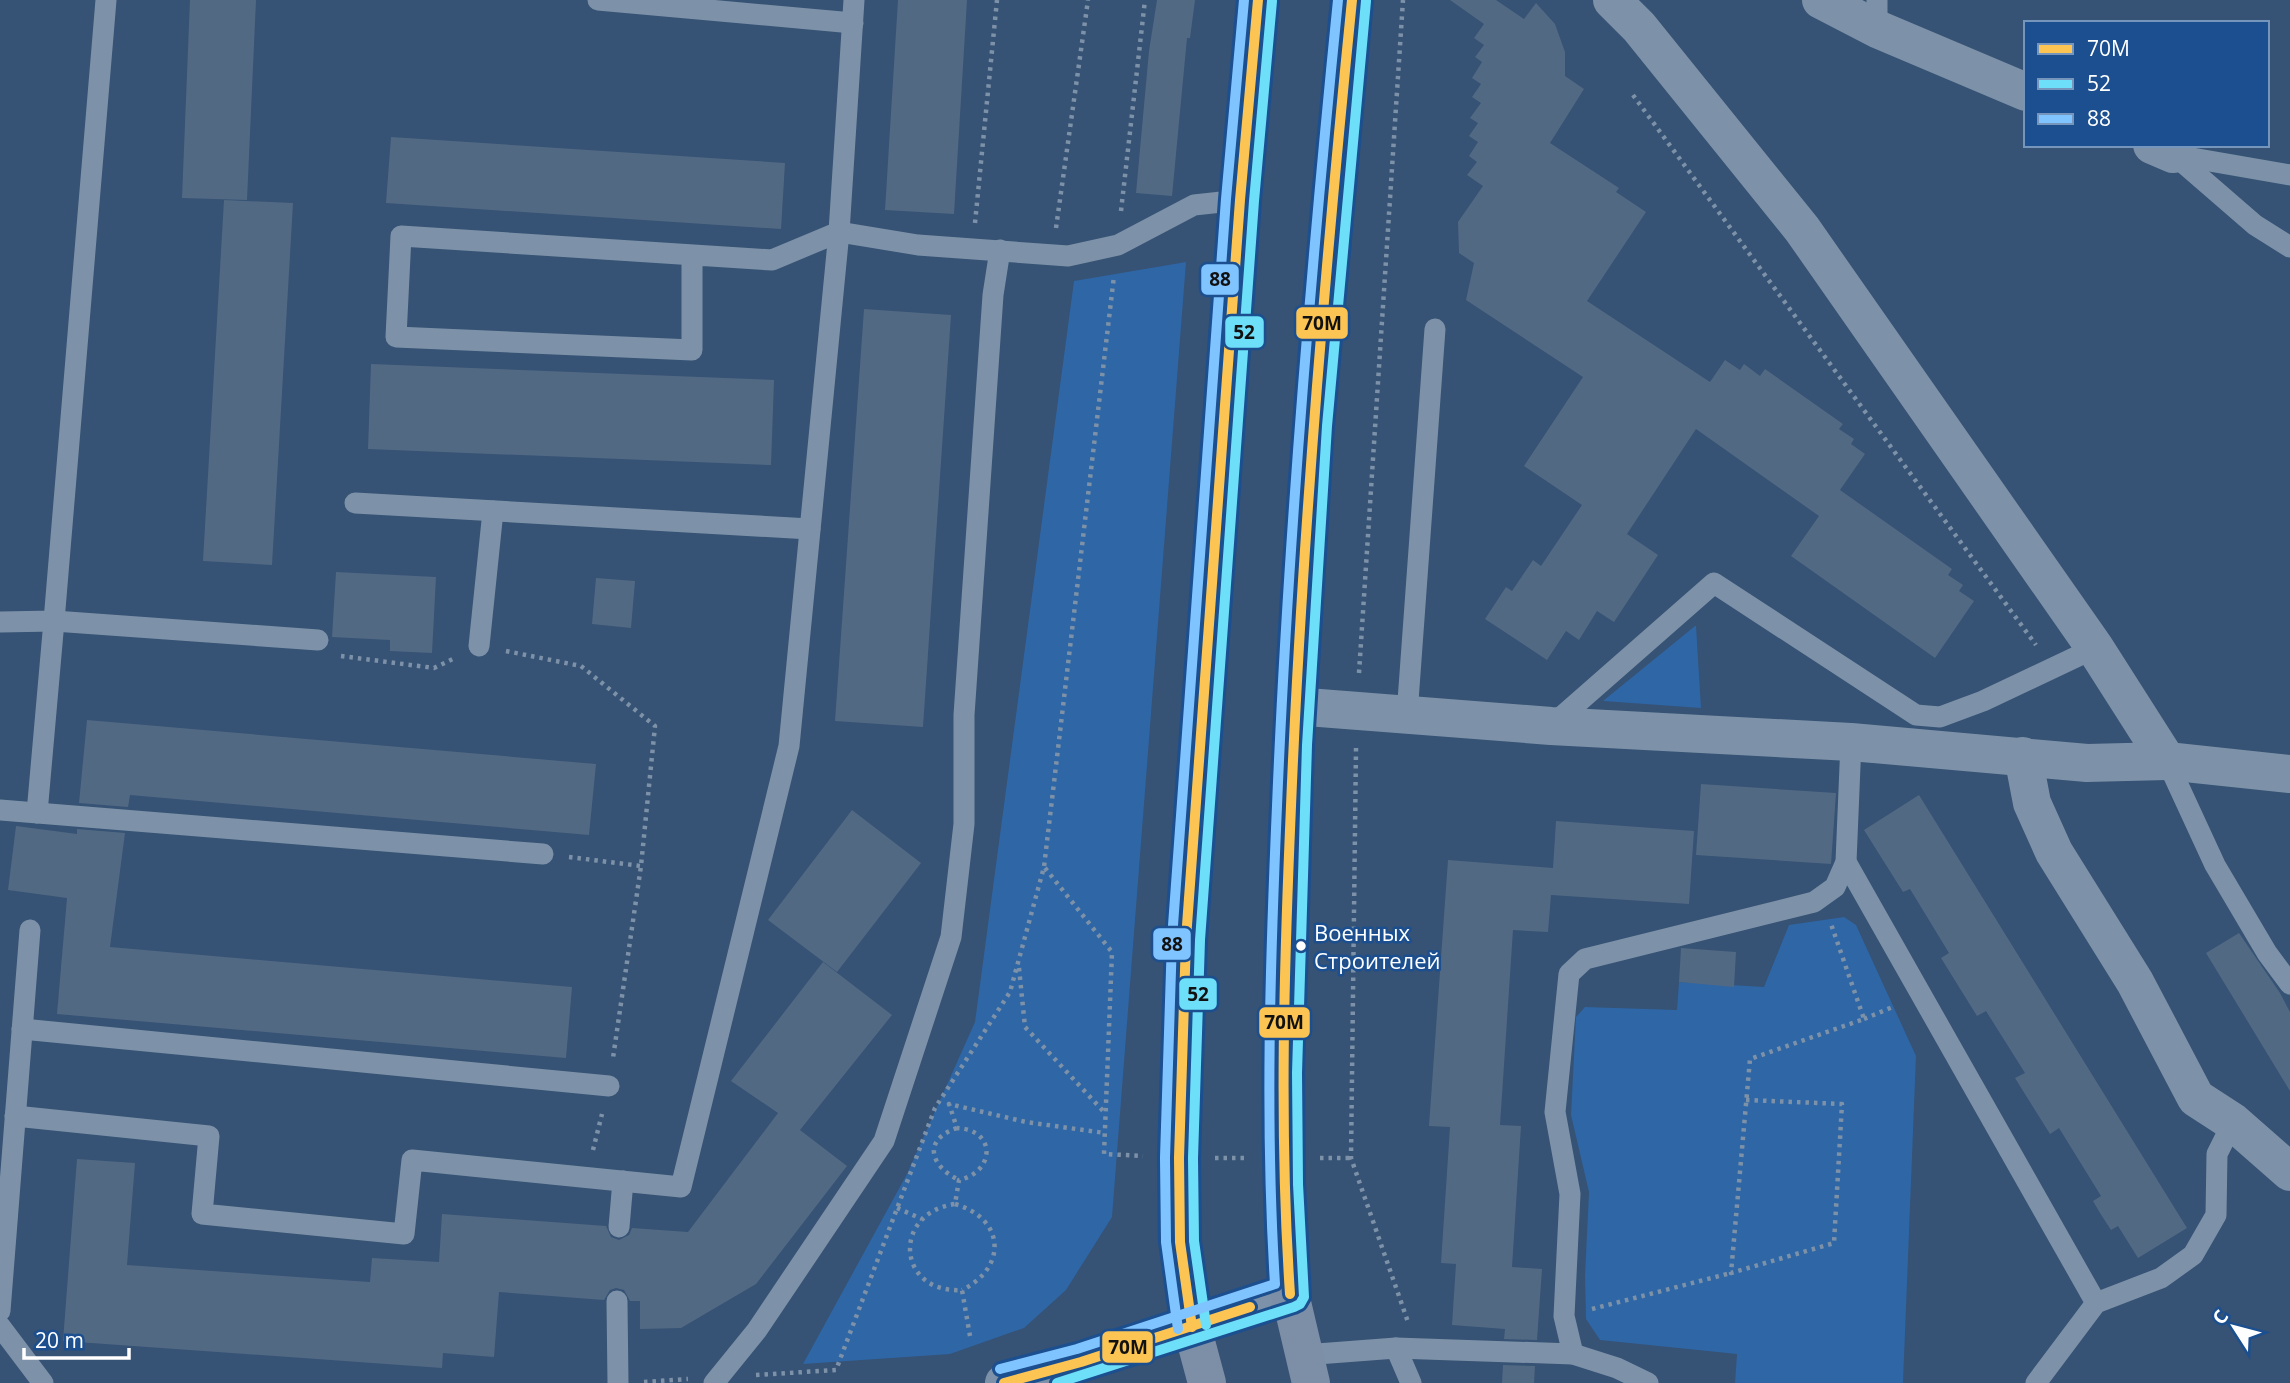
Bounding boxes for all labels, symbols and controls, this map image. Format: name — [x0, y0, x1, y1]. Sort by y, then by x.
legend — [2024, 21, 2269, 147]
text: 70М — [2087, 34, 2130, 62]
text: 52 — [2087, 69, 2111, 97]
text: 88 — [2087, 104, 2111, 132]
line badge: 88 — [1200, 263, 1240, 296]
text: 88 — [1209, 266, 1231, 292]
line badge: 70М — [1295, 306, 1349, 340]
text: 70М — [1302, 310, 1342, 336]
line badge: 52 — [1224, 315, 1265, 349]
text: 52 — [1233, 319, 1255, 345]
place label: Военных Строителей — [1314, 917, 1441, 975]
line badge: 88 — [1152, 927, 1192, 961]
text: 88 — [1161, 931, 1183, 957]
marker: Военных Строителей — [1294, 939, 1308, 953]
line badge: 52 — [1178, 977, 1218, 1011]
text: 52 — [1187, 981, 1209, 1007]
line badge: 70М — [1258, 1006, 1311, 1039]
text: 70М — [1264, 1009, 1304, 1035]
north arrow — [2199, 1292, 2269, 1362]
text: С — [2206, 1304, 2234, 1330]
scale bar — [24, 1316, 130, 1360]
text: 20 m — [35, 1326, 84, 1354]
line badge: 70М — [1101, 1330, 1154, 1364]
text: 70М — [1108, 1334, 1148, 1360]

